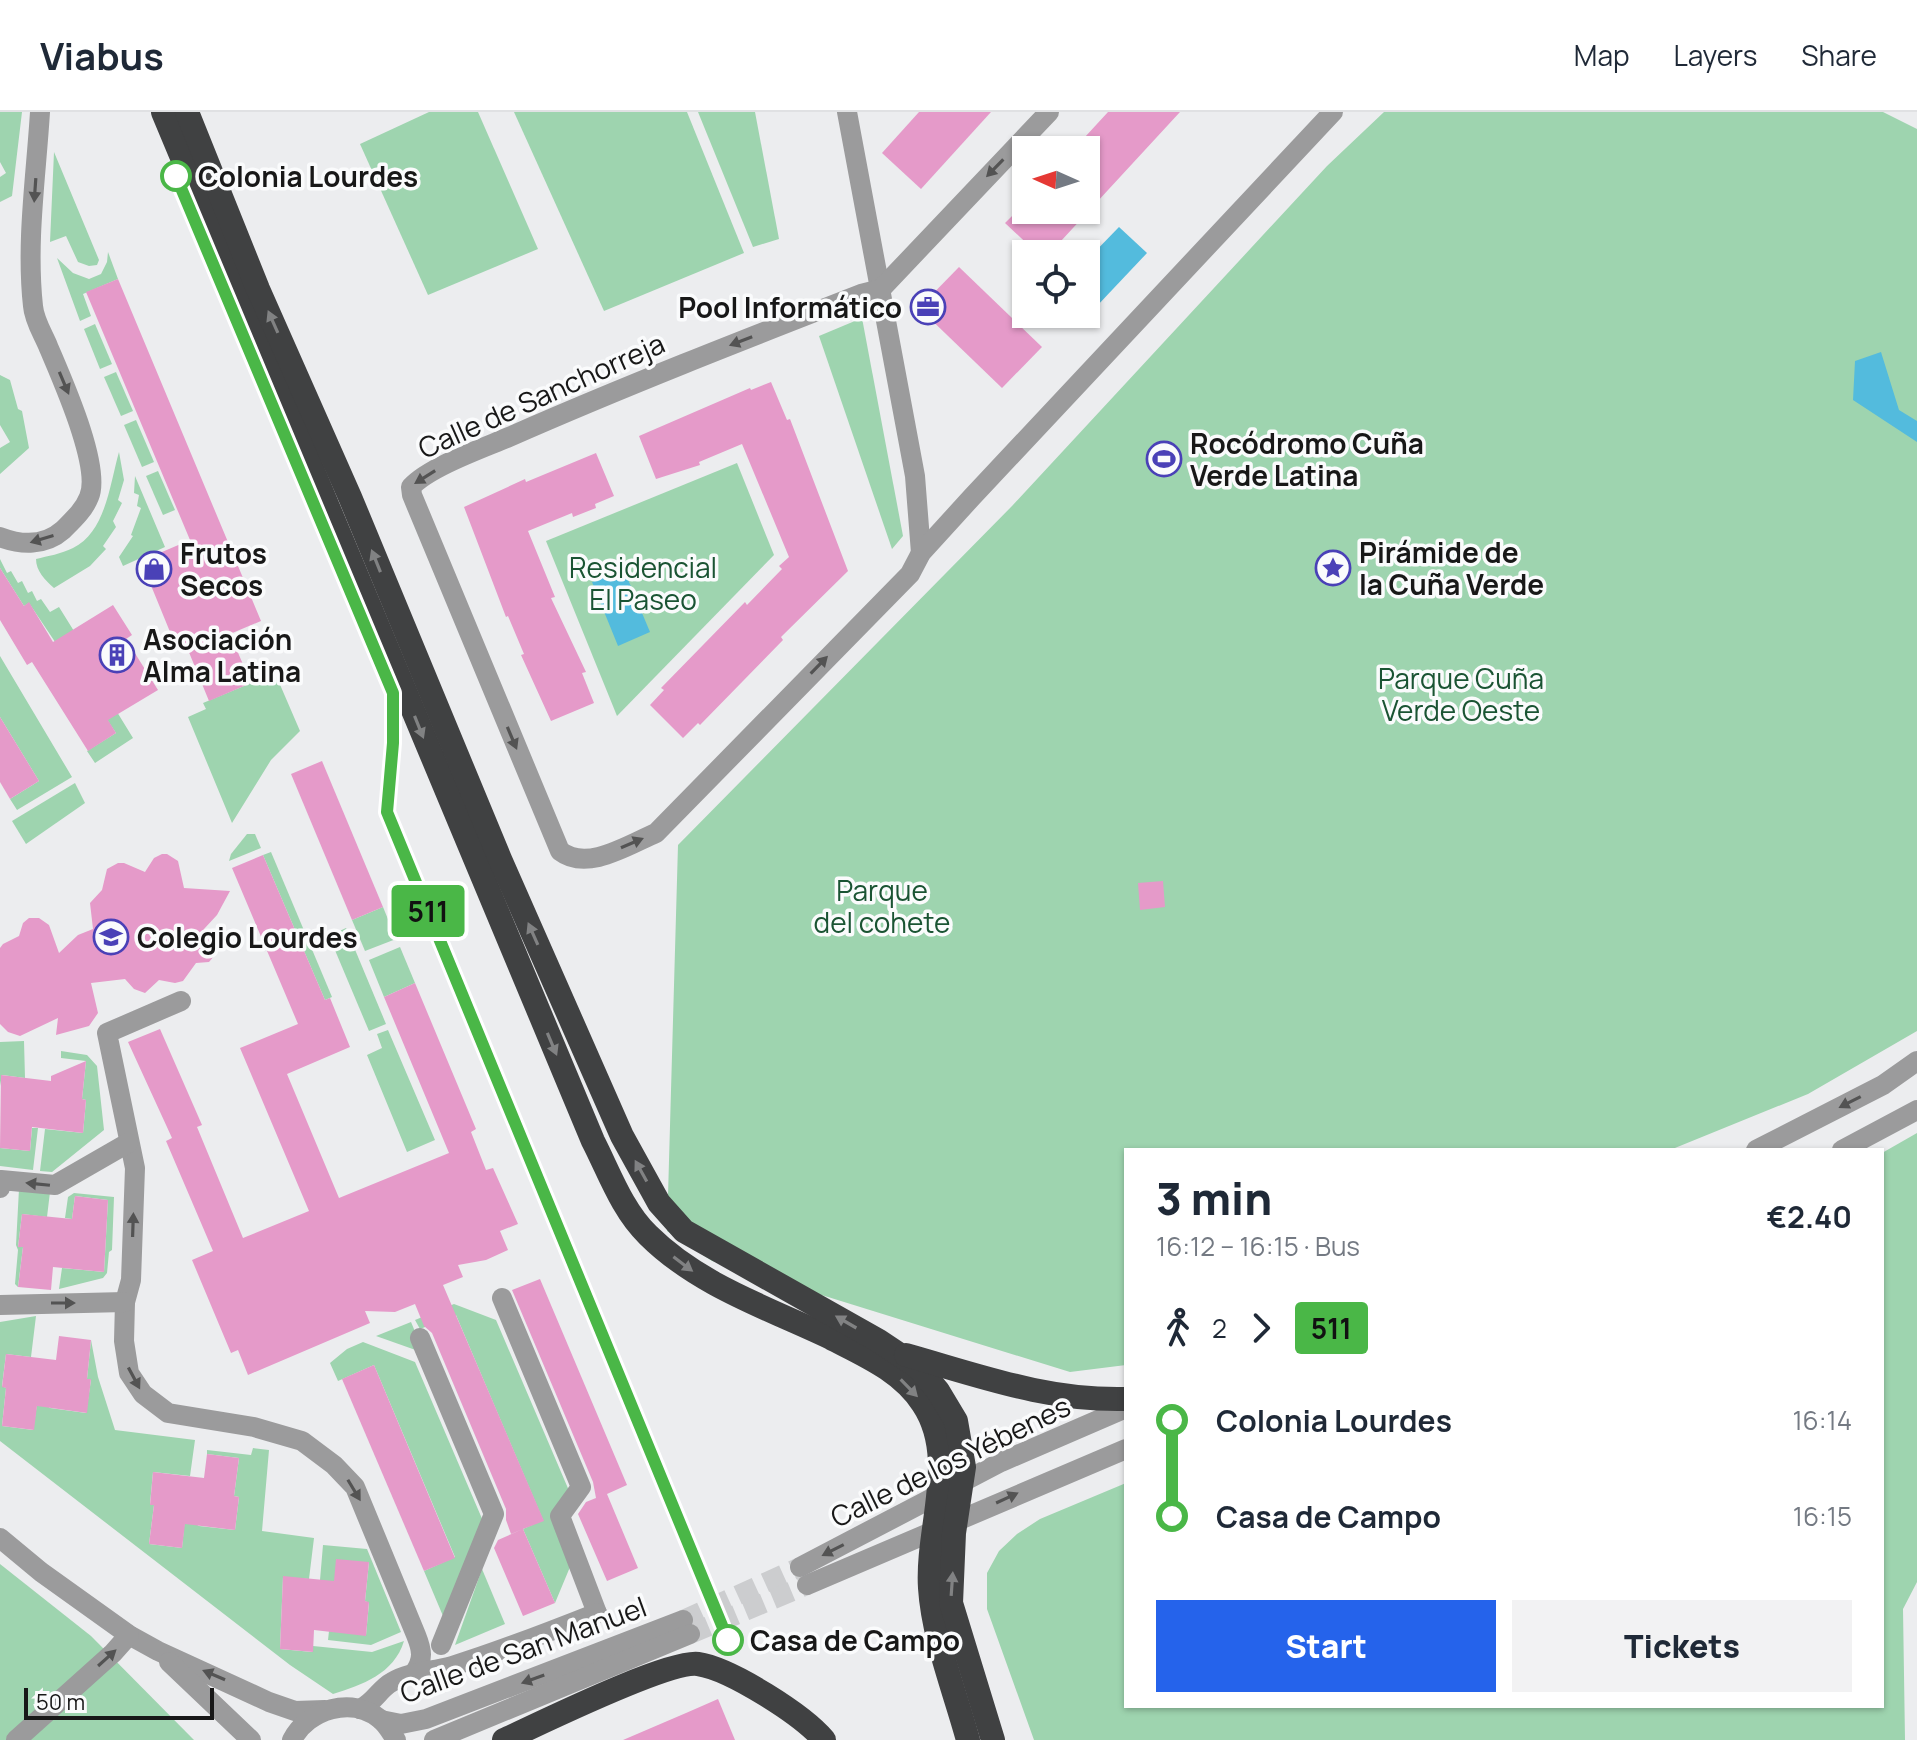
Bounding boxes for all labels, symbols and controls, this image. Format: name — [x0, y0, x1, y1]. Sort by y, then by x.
text: Viabus — [40, 29, 164, 81]
text: Map — [1574, 36, 1630, 74]
text: Layers — [1674, 36, 1757, 74]
text: Share — [1801, 36, 1877, 74]
north arrow — [1012, 136, 1100, 224]
map controls — [1012, 136, 1100, 328]
place label: Colonia Lourdes — [198, 157, 418, 195]
one-way arrow — [987, 159, 1005, 178]
marker: Colonia Lourdes — [161, 161, 191, 191]
one-way arrow — [28, 178, 41, 203]
button: locate — [1012, 240, 1100, 328]
place label: Pool Informático — [678, 288, 902, 326]
office icon: Pool Informático — [909, 288, 947, 326]
one-way arrow — [266, 310, 280, 334]
street label: Calle de Sanchorreja — [412, 324, 670, 466]
one-way arrow — [729, 335, 753, 348]
one-way arrow — [57, 371, 70, 395]
place label: Rocódromo Cuña Verde Latina — [1190, 424, 1424, 494]
sports icon: Rocódromo Cuña Verde Latina — [1145, 440, 1183, 478]
one-way arrow — [414, 470, 436, 484]
one-way arrow — [30, 533, 54, 546]
place label: Pirámide de la Cuña Verde — [1359, 533, 1544, 603]
place label: Frutos Secos — [180, 534, 267, 604]
park label: Residencial El Paseo — [569, 548, 717, 618]
one-way arrow — [369, 549, 382, 573]
place icon: Pirámide de la Cuña Verde — [1314, 549, 1352, 587]
shop icon: Frutos Secos — [135, 550, 173, 588]
place label: Asociación Alma Latina — [143, 620, 301, 690]
building icon: Asociación Alma Latina — [98, 636, 136, 674]
one-way arrow — [809, 656, 828, 675]
park label: Parque Cuña Verde Oeste — [1378, 659, 1544, 729]
one-way arrow — [413, 715, 426, 739]
one-way arrow — [506, 726, 519, 749]
one-way arrow — [620, 837, 644, 850]
park label: Parque del cohete — [814, 871, 950, 941]
line badge: 511 — [382, 885, 474, 937]
text: 511 — [408, 892, 448, 930]
school or university icon: Colegio Lourdes — [92, 918, 130, 956]
place label: Colegio Lourdes — [137, 918, 358, 956]
one-way arrow — [526, 923, 540, 946]
one-way arrow — [546, 1032, 559, 1056]
one-way arrow — [1839, 1095, 1862, 1108]
one-way arrow — [634, 1160, 648, 1182]
text: 3 min — [1156, 1168, 1272, 1228]
one-way arrow — [25, 1177, 50, 1190]
text: €2.40 — [1767, 1196, 1852, 1237]
one-way arrow — [126, 1212, 139, 1237]
text: 16:12 – 16:15 · Bus — [1156, 1228, 1360, 1264]
one-way arrow — [673, 1255, 693, 1271]
one-way arrow — [51, 1297, 76, 1309]
icon: walk — [1156, 1306, 1200, 1350]
icon: forward — [1239, 1306, 1283, 1350]
text: 511 — [1311, 1309, 1352, 1347]
text: 2 — [1212, 1310, 1227, 1346]
one-way arrow — [834, 1315, 857, 1329]
one-way arrow — [127, 1367, 141, 1390]
one-way arrow — [900, 1378, 918, 1397]
street label: Calle de los Yébenes — [824, 1386, 1076, 1536]
text: Colonia Lourdes — [1216, 1400, 1452, 1441]
text: 16:14 — [1792, 1402, 1852, 1438]
one-way arrow — [347, 1479, 361, 1501]
one-way arrow — [995, 1492, 1019, 1505]
text: Casa de Campo — [1216, 1496, 1441, 1537]
text: 16:15 — [1793, 1498, 1852, 1534]
one-way arrow — [821, 1544, 844, 1557]
one-way arrow — [946, 1571, 959, 1596]
street label: Calle de San Manuel — [395, 1587, 651, 1711]
button: Start — [1156, 1600, 1496, 1692]
button: Tickets — [1512, 1600, 1852, 1692]
place label: Casa de Campo — [750, 1621, 960, 1659]
marker: Casa de Campo — [713, 1625, 743, 1655]
one-way arrow — [97, 1650, 116, 1668]
one-way arrow — [202, 1669, 226, 1682]
one-way arrow — [520, 1674, 544, 1686]
scale bar — [24, 1684, 214, 1720]
text: 50 m — [36, 1687, 85, 1717]

